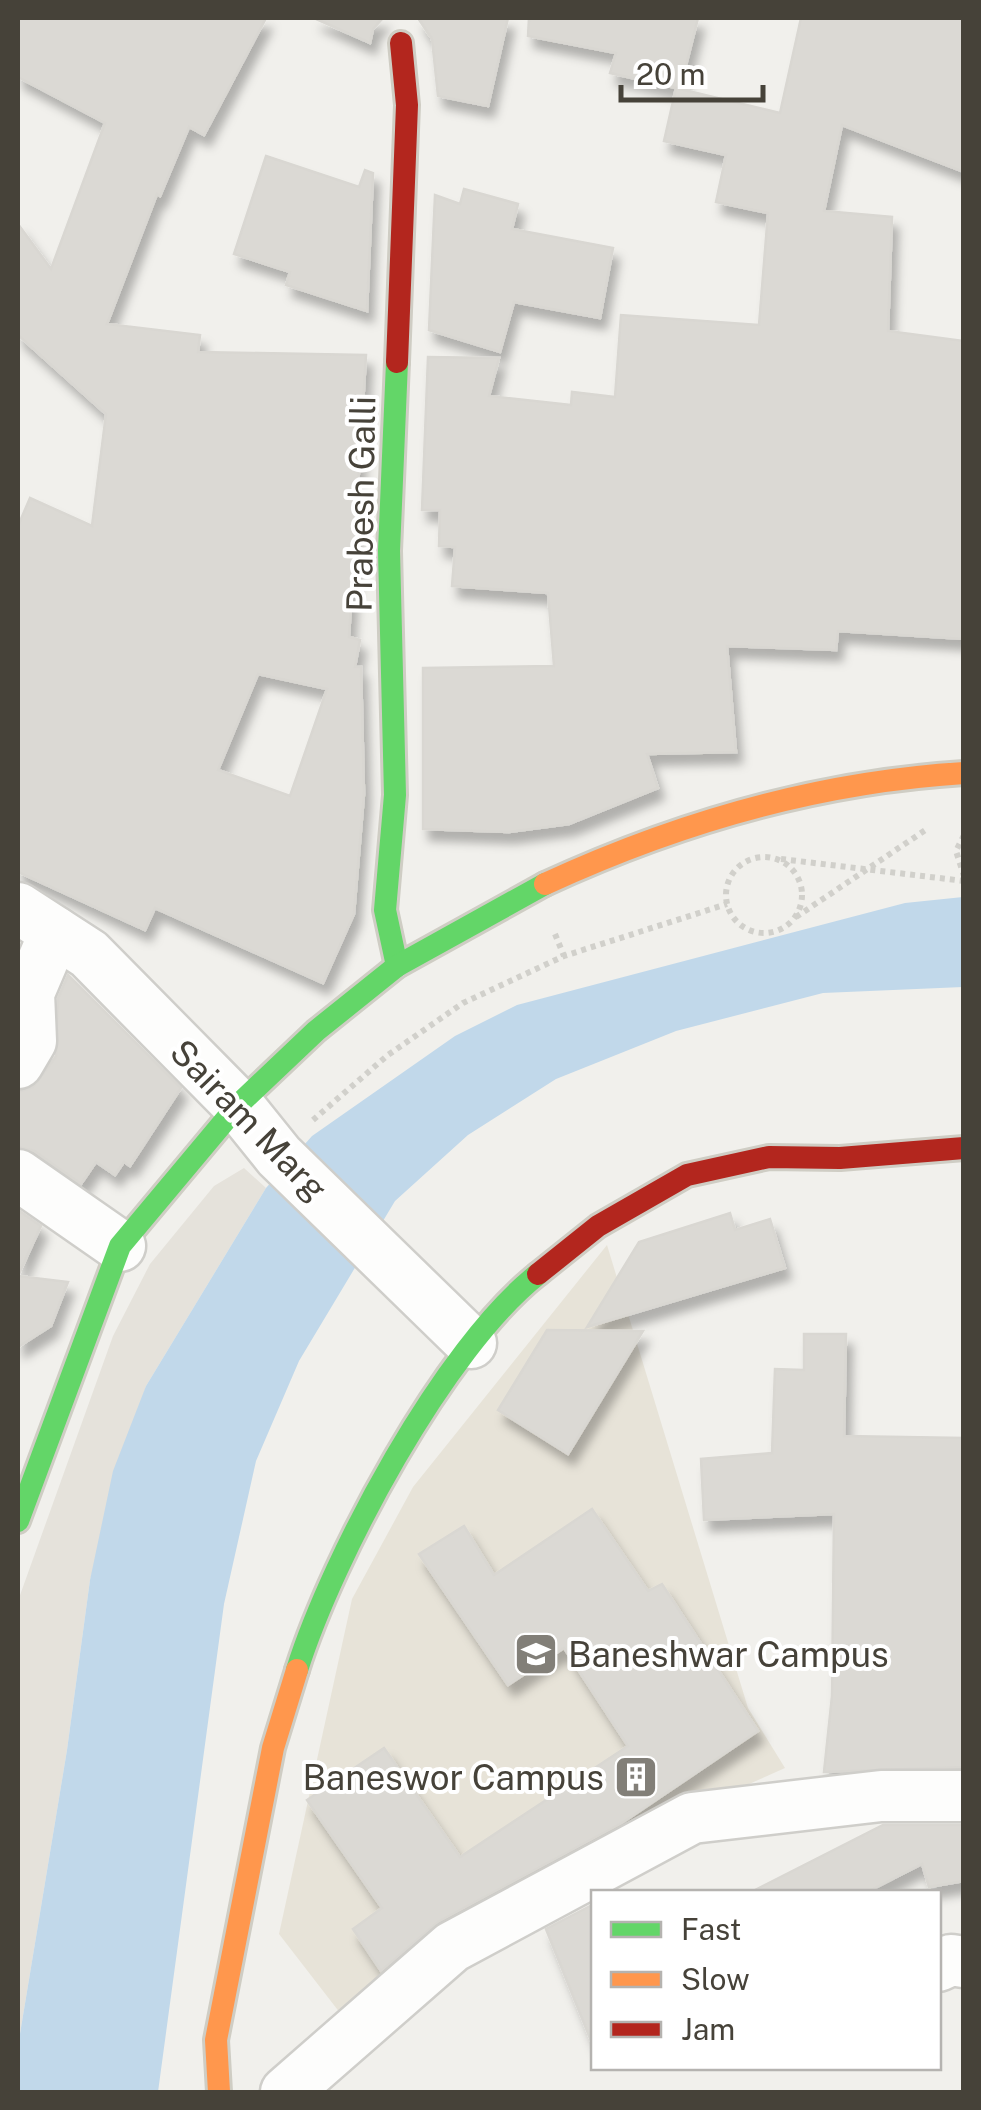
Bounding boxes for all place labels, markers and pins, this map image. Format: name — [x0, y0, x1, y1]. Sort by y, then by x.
school or university icon: Baneshwar Campus — [513, 1631, 559, 1677]
place label: Baneshwar Campus — [568, 1634, 889, 1675]
building icon: Baneswor Campus — [613, 1754, 659, 1800]
place label: Baneswor Campus — [302, 1757, 604, 1798]

